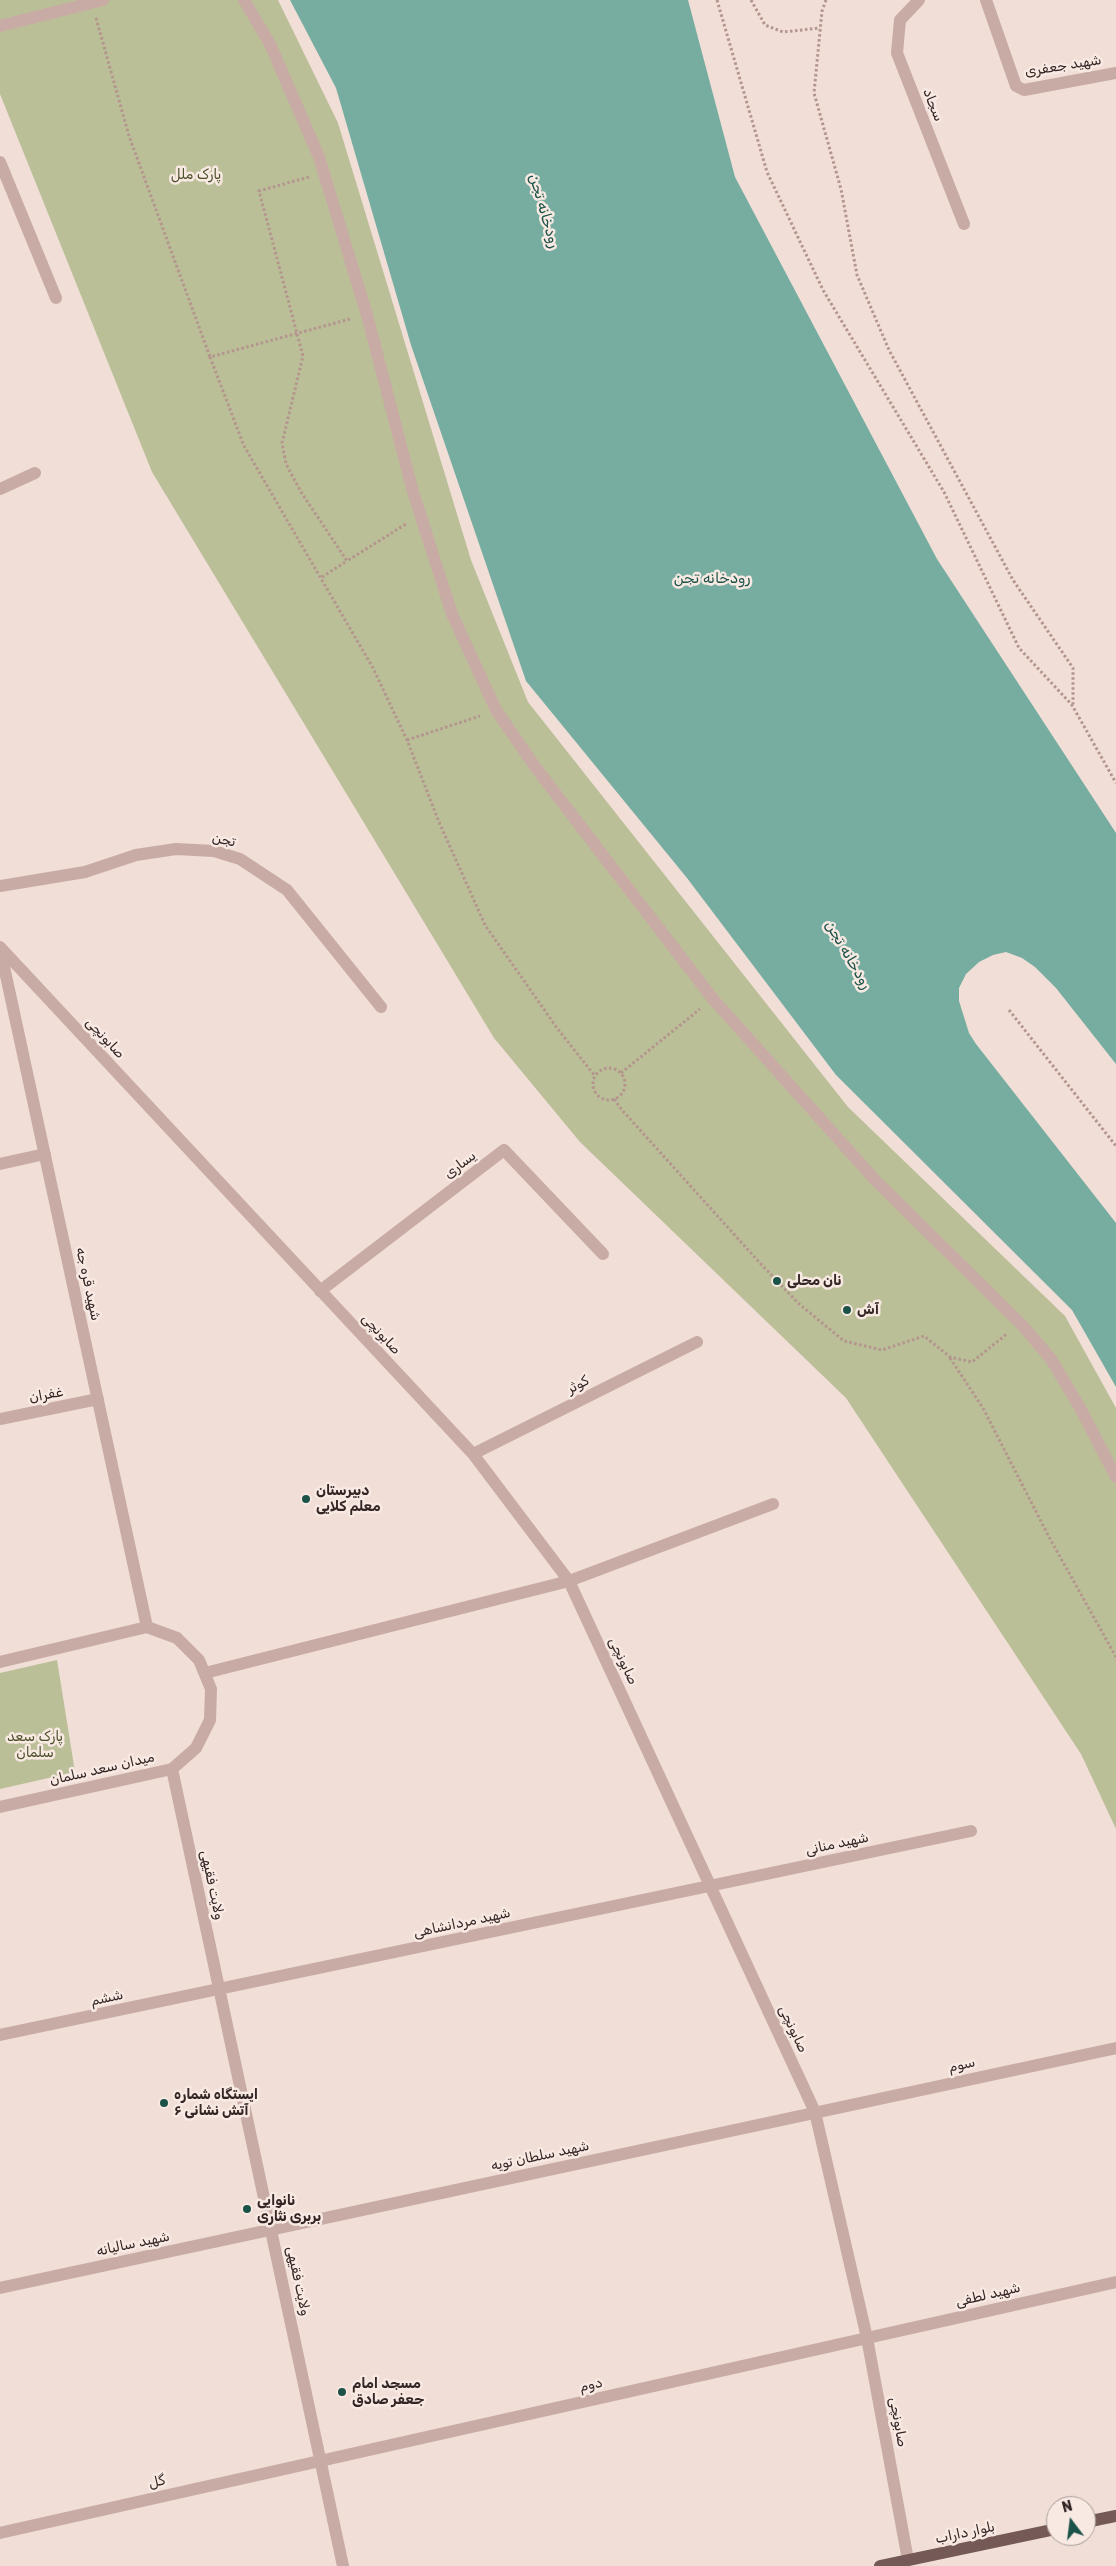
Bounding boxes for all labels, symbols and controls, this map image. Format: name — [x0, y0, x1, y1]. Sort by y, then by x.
street label: شهید جعفری — [1023, 52, 1103, 80]
street label: سجاد — [919, 86, 947, 124]
park label: پارک ملل — [171, 167, 221, 183]
water label: رودخانه تجن — [525, 172, 563, 250]
water label: رودخانه تجن — [674, 570, 750, 588]
street label: تجن — [211, 829, 237, 851]
water label: رودخانه تجن — [821, 917, 875, 993]
street label: صابونچی — [82, 1014, 128, 1062]
street label: یساری — [441, 1148, 479, 1182]
street label: شهید قره جه — [72, 1246, 104, 1322]
place label: نان محلی — [787, 1273, 841, 1289]
marker: نان محلی — [771, 1275, 783, 1287]
place label: آش — [857, 1302, 879, 1318]
marker: آش — [841, 1304, 853, 1316]
street label: صابونچی — [358, 1310, 404, 1358]
street label: کوثر — [564, 1372, 592, 1398]
street label: غفران — [28, 1383, 64, 1407]
place label: دبیرستان معلم کلایی — [316, 1483, 381, 1515]
marker: دبیرستان معلم کلایی — [300, 1493, 312, 1505]
street label: صابونچی — [605, 1635, 641, 1687]
park label: پارک سعد سلمان — [7, 1729, 63, 1761]
street label: میدان سعد سلمان — [48, 1749, 156, 1789]
street label: شهید منانی — [804, 1829, 870, 1859]
street label: ولایت فقیهی — [196, 1849, 228, 1921]
street label: شهید مردانشاهی — [412, 1905, 512, 1941]
street label: ششم — [89, 1986, 125, 2010]
street label: صابونچی — [775, 2003, 811, 2055]
street label: سوم — [947, 2054, 977, 2076]
place label: ایستگاه شماره ۶ آتش نشانی — [174, 2087, 258, 2120]
marker: ایستگاه شماره ۶ آتش نشانی — [158, 2097, 170, 2109]
street label: شهید سلطان تویه — [489, 2137, 591, 2175]
place label: نانوایی بربری نثاری — [257, 2193, 321, 2226]
marker: نانوایی بربری نثاری — [241, 2203, 253, 2215]
street label: شهید سالیانه — [95, 2228, 171, 2260]
street label: ولایت فقیهی — [282, 2245, 314, 2317]
street label: شهید لطفی — [954, 2279, 1022, 2311]
street label: دوم — [578, 2374, 604, 2396]
place label: مسجد امام جعفر صادق — [352, 2376, 424, 2408]
marker: مسجد امام جعفر صادق — [336, 2386, 348, 2398]
street label: صابونچی — [885, 2396, 911, 2448]
street label: گل — [147, 2472, 167, 2492]
north arrow — [1046, 2496, 1096, 2546]
text: N — [1060, 2497, 1074, 2517]
street label: بلوار داراب — [934, 2518, 996, 2548]

